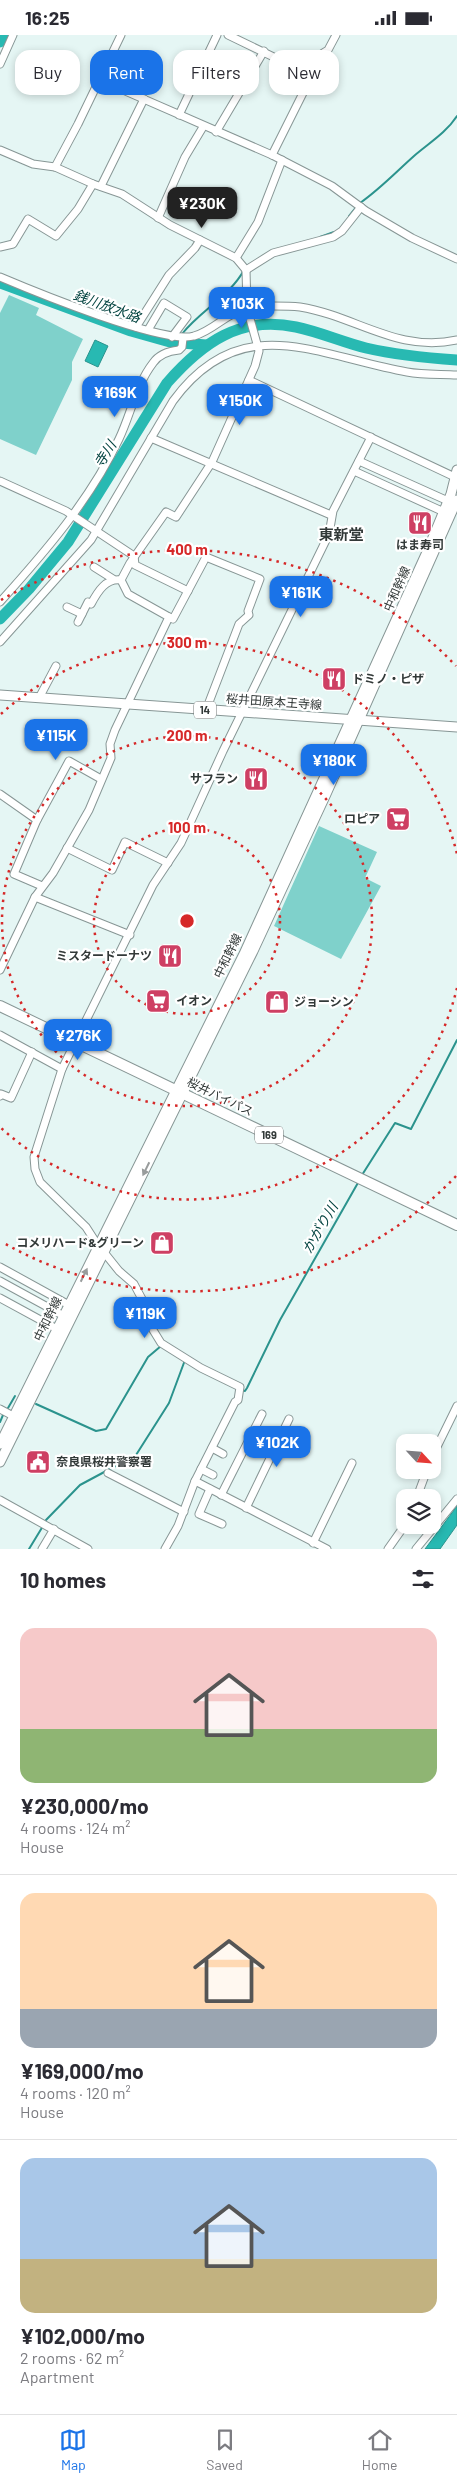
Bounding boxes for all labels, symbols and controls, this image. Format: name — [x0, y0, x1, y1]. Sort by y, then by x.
text: 16:25 — [25, 6, 70, 29]
chip: Buy — [15, 50, 80, 95]
chip: Rent — [90, 50, 163, 95]
chip: Filters — [173, 50, 259, 95]
chip: New — [269, 50, 339, 95]
pin: ¥230K — [167, 187, 237, 229]
text: ¥230K — [178, 193, 226, 212]
water label: 銭川放水路 — [71, 286, 144, 326]
pin: ¥103K — [207, 287, 277, 329]
text: ¥103K — [220, 293, 264, 312]
pin: ¥169K — [80, 375, 150, 418]
text: ¥169K — [93, 382, 137, 401]
pin: ¥150K — [205, 383, 275, 426]
text: ¥150K — [218, 390, 262, 409]
water label: 寺川 — [90, 436, 120, 470]
restaurant icon: はま寿司 — [407, 510, 433, 536]
district label: 東新堂 — [318, 525, 364, 543]
place label: はま寿司 — [396, 537, 444, 551]
text: 400 m — [166, 540, 208, 558]
street label: 中和幹線 — [380, 564, 412, 613]
pin: ¥161K — [266, 575, 336, 618]
text: ¥161K — [281, 582, 321, 601]
text: 300 m — [167, 633, 207, 651]
restaurant icon: ドミノ・ピザ — [321, 666, 347, 692]
place label: ドミノ・ピザ — [352, 671, 424, 685]
street label: 桜井田原本王寺線 — [226, 691, 322, 711]
road number: 14 — [194, 701, 216, 719]
pin: ¥115K — [21, 719, 91, 761]
text: ¥115K — [35, 725, 77, 744]
text: 200 m — [166, 726, 208, 744]
pin: ¥180K — [299, 743, 369, 786]
text: ¥180K — [312, 750, 356, 769]
restaurant icon: サフラン — [243, 766, 269, 792]
place label: サフラン — [190, 771, 238, 785]
supermarket icon: ロピア — [385, 806, 411, 832]
place label: ロピア — [344, 811, 380, 825]
text: 100 m — [168, 818, 206, 836]
centre of rings — [178, 912, 196, 930]
street label: 中和幹線 — [210, 931, 244, 980]
restaurant icon: ミスタードーナツ — [157, 943, 183, 969]
place label: ミスタードーナツ — [56, 948, 152, 962]
supermarket icon: イオン — [145, 988, 171, 1014]
shop icon: ジョーシン — [264, 989, 290, 1015]
place label: イオン — [176, 993, 212, 1007]
place label: ジョーシン — [294, 994, 354, 1008]
pin: ¥276K — [43, 1019, 113, 1061]
text: ¥276K — [55, 1025, 101, 1044]
street label: 桜井バイパス — [185, 1074, 256, 1118]
road number: 169 — [255, 1127, 283, 1143]
one-way arrow — [142, 1162, 150, 1176]
water label: かがり川 — [298, 1198, 342, 1256]
shop icon: コメリハード&グリーン — [149, 1230, 175, 1256]
place label: コメリハード&グリーン — [16, 1235, 144, 1249]
one-way arrow — [80, 1268, 88, 1282]
street label: 中和幹線 — [30, 1294, 64, 1343]
pin: ¥119K — [110, 1297, 180, 1339]
text: ¥119K — [125, 1303, 165, 1322]
pin: ¥102K — [242, 1425, 312, 1468]
text: ¥102K — [255, 1432, 299, 1451]
north arrow — [396, 1434, 441, 1479]
map controls — [396, 1434, 441, 1534]
public building icon: 奈良県桜井警察署 — [25, 1449, 51, 1475]
place label: 奈良県桜井警察署 — [56, 1454, 152, 1468]
button: layers — [396, 1489, 441, 1534]
icon: filters — [409, 1565, 437, 1593]
text: 10 homes — [20, 1567, 106, 1592]
icon: home — [184, 1660, 274, 1750]
text: ¥230,000/mo — [20, 1793, 149, 1818]
text: 4 rooms · 124 m² — [20, 1818, 131, 1837]
text: House — [20, 1837, 64, 1856]
icon: home — [184, 1926, 274, 2016]
text: ¥169,000/mo — [20, 2058, 144, 2083]
text: 4 rooms · 120 m² — [20, 2083, 131, 2102]
text: House — [20, 2102, 64, 2121]
icon: home — [184, 2191, 274, 2281]
text: ¥102,000/mo — [20, 2323, 145, 2348]
text: 2 rooms · 62 m² — [20, 2348, 124, 2367]
text: Apartment — [20, 2367, 95, 2386]
tab: Map — [59, 2426, 87, 2473]
tab: Saved — [206, 2426, 243, 2473]
tab: Home — [362, 2426, 398, 2473]

